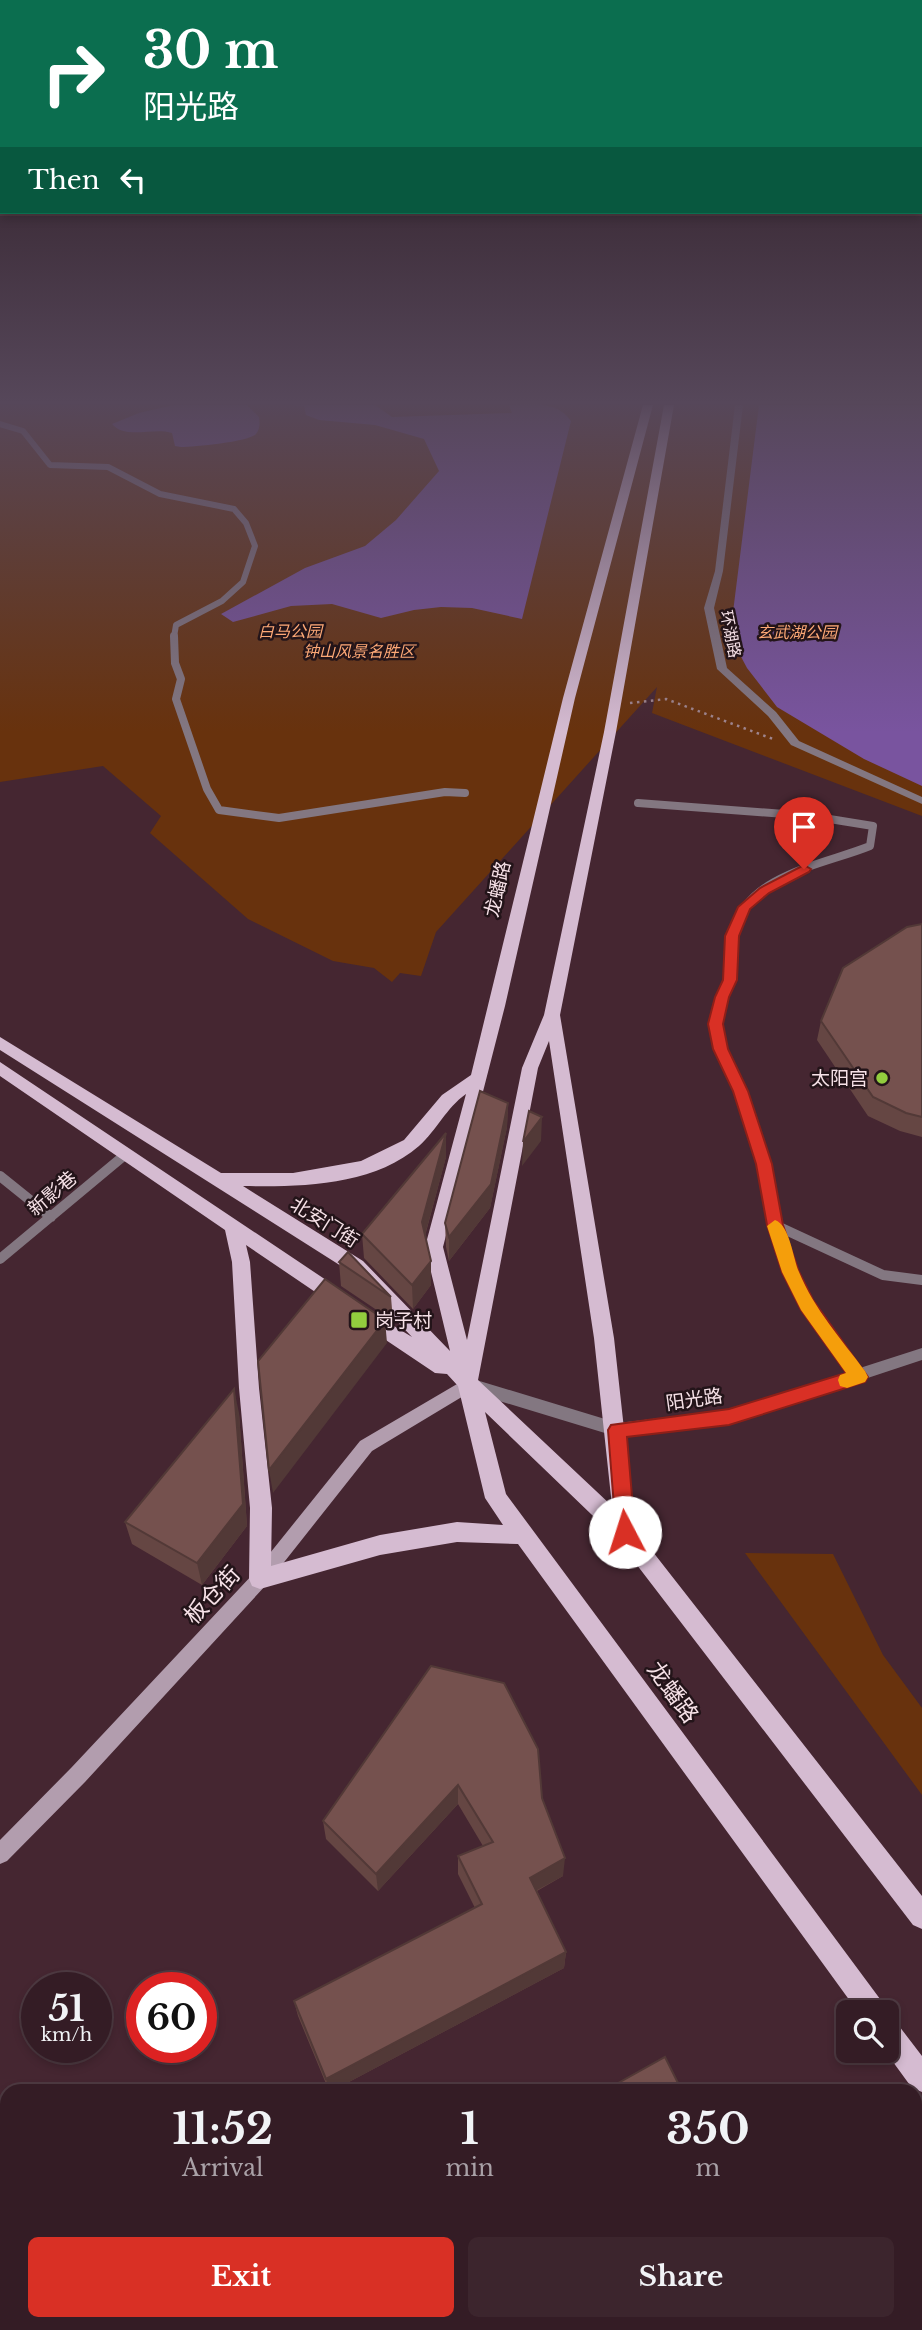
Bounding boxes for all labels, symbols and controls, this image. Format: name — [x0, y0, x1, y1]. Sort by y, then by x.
text: 30 m — [143, 20, 278, 81]
icon: right — [28, 28, 119, 119]
text: 阳光路 — [143, 87, 239, 127]
icon: left — [114, 161, 152, 199]
text: Then — [28, 164, 100, 196]
street label: 环湖路 — [717, 609, 745, 659]
park label: 白马公园 — [258, 621, 324, 641]
park label: 玄武湖公园 — [757, 622, 839, 642]
park label: 钟山风景名胜区 — [303, 641, 417, 661]
pin — [774, 797, 834, 869]
icon: arrive — [785, 808, 823, 846]
street label: 龙蟠路 — [480, 859, 515, 919]
place label: 太阳宫 — [811, 1067, 868, 1090]
marker: 太阳宫 — [874, 1070, 890, 1086]
street label: 新影巷 — [23, 1166, 82, 1221]
street label: 北安门街 — [286, 1193, 363, 1252]
place label: 岗子村 — [375, 1309, 432, 1332]
marker: 岗子村 — [349, 1310, 369, 1330]
street label: 阳光路 — [664, 1384, 724, 1415]
position arrow — [588, 1495, 662, 1569]
street label: 板仓街 — [178, 1560, 246, 1630]
street label: 龙蟠路 — [641, 1656, 705, 1728]
speed limit sign: 60 — [126, 1972, 217, 2063]
text: 51 — [48, 1987, 85, 2030]
map controls — [836, 2000, 899, 2063]
button: search — [836, 2000, 899, 2063]
text: km/h — [41, 2024, 92, 2046]
text: 11:52 — [172, 2103, 273, 2155]
text: 1 — [461, 2103, 479, 2155]
text: 350 — [666, 2103, 750, 2155]
text: Arrival — [182, 2154, 263, 2182]
text: min — [446, 2154, 494, 2182]
text: m — [696, 2154, 720, 2182]
button: Exit — [28, 2237, 454, 2317]
button: Share — [468, 2237, 894, 2317]

